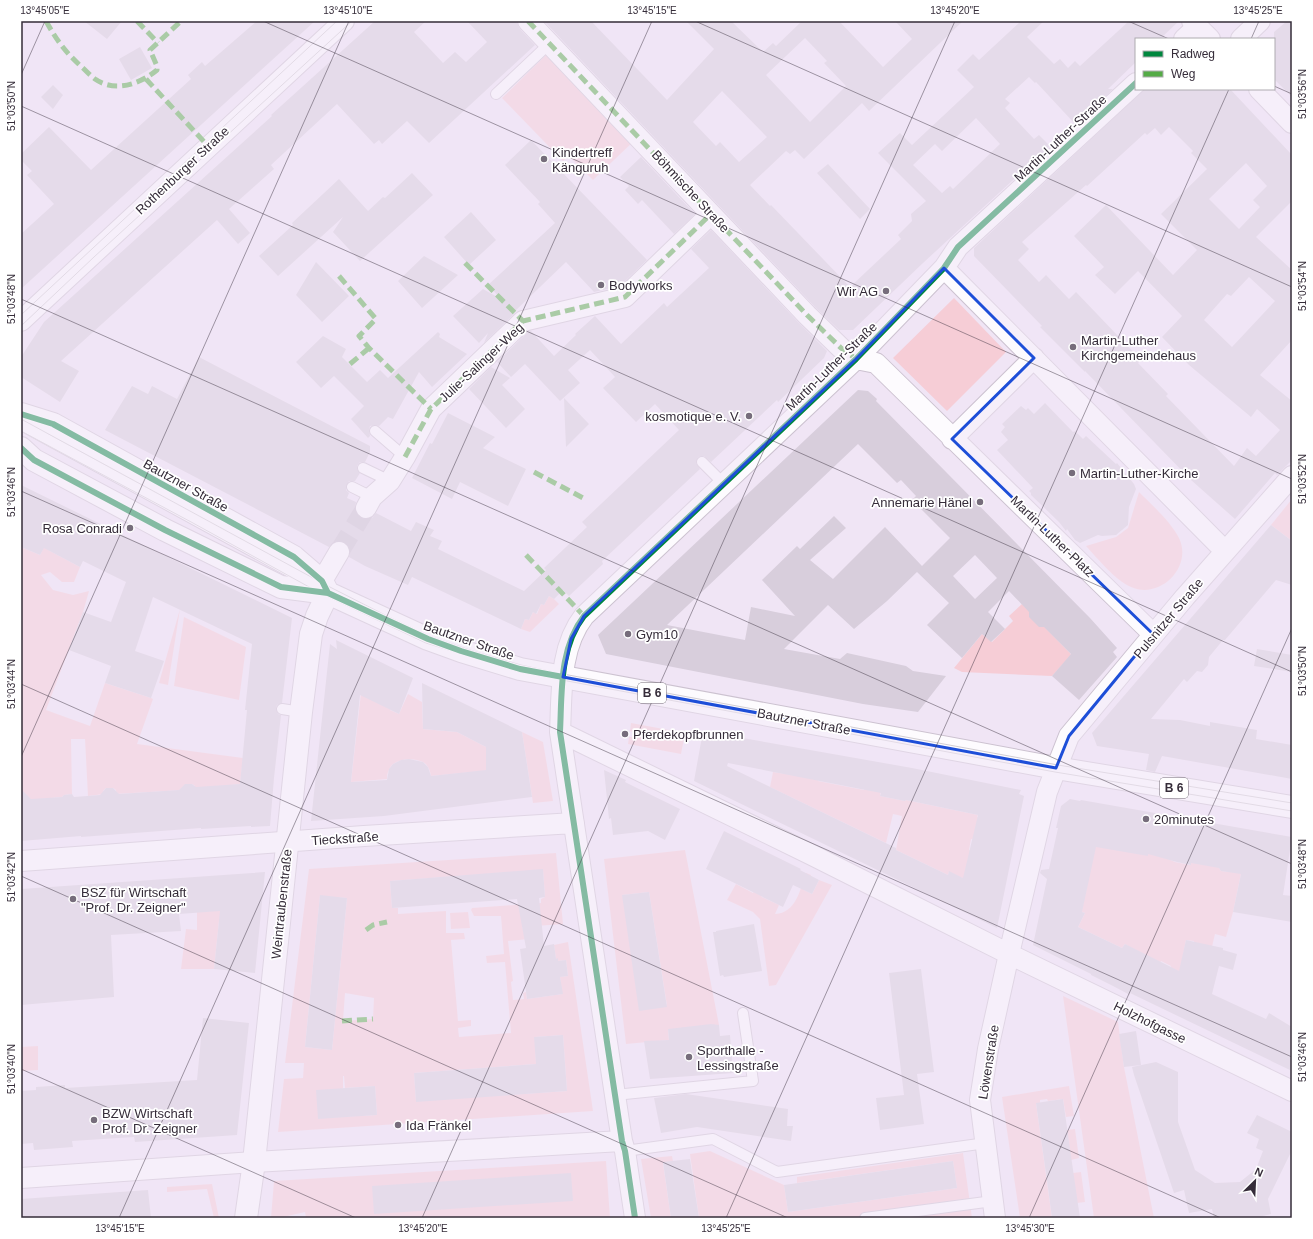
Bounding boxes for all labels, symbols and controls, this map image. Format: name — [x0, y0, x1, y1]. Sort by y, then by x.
text: 13°45'05"E — [20, 5, 70, 16]
text: 13°45'10"E — [323, 5, 373, 16]
text: 13°45'15"E — [627, 5, 677, 16]
text: 13°45'20"E — [930, 5, 980, 16]
text: 13°45'25"E — [1233, 5, 1283, 16]
legend — [1135, 38, 1275, 90]
text: Radweg — [1171, 47, 1215, 61]
text: Weg — [1171, 67, 1195, 81]
text: 51°03'56"N — [1297, 69, 1308, 119]
text: 51°03'50"N — [6, 81, 17, 131]
street label: Martin-Luther-Straße — [1011, 92, 1110, 185]
street label: Rothenburger Straße — [133, 123, 232, 217]
place label: Kindertreff Känguruh — [552, 145, 612, 175]
street label: Böhmische Straße — [649, 147, 733, 236]
marker: Kindertreff Känguruh — [539, 154, 549, 164]
text: 51°03'54"N — [1297, 261, 1308, 311]
text: 51°03'48"N — [6, 274, 17, 324]
place label: Bodyworks — [609, 278, 673, 293]
marker: Bodyworks — [596, 280, 606, 290]
place label: Wir AG — [837, 284, 878, 299]
marker: Wir AG — [881, 286, 891, 296]
street label: Martin-Luther-Straße — [783, 319, 880, 414]
street label: Julie-Salinger-Weg — [436, 320, 527, 405]
place label: Martin-Luther Kirchgemeindehaus — [1081, 333, 1196, 363]
marker: Martin-Luther Kirchgemeindehaus — [1068, 342, 1078, 352]
place label: kosmotique e. V. — [645, 409, 741, 424]
marker: kosmotique e. V. — [744, 411, 754, 421]
text: 51°03'52"N — [1297, 454, 1308, 504]
street label: Bautzner Straße — [141, 456, 231, 515]
place label: Martin-Luther-Kirche — [1080, 466, 1199, 481]
text: 51°03'46"N — [6, 467, 17, 517]
marker: Martin-Luther-Kirche — [1067, 468, 1077, 478]
street label: Martin-Luther-Platz — [1008, 493, 1098, 580]
place label: Annemarie Hänel — [872, 495, 972, 510]
marker: Annemarie Hänel — [975, 497, 985, 507]
place label: Rosa Conradi — [43, 521, 122, 536]
marker: Rosa Conradi — [125, 523, 135, 533]
street label: Pulsnitzer Straße — [1131, 575, 1206, 661]
street label: Bautzner Straße — [422, 618, 516, 663]
place label: Gym10 — [636, 627, 678, 642]
marker: Gym10 — [623, 629, 633, 639]
text: 51°03'50"N — [1297, 646, 1308, 696]
text: 51°03'44"N — [6, 659, 17, 709]
road number: B 6 — [638, 683, 666, 703]
street label: Bautzner Straße — [756, 705, 852, 738]
place label: Pferdekopfbrunnen — [633, 727, 744, 742]
marker: Pferdekopfbrunnen — [620, 729, 630, 739]
road number: B 6 — [1160, 778, 1188, 798]
place label: 20minutes — [1154, 812, 1214, 827]
marker: 20minutes — [1141, 814, 1151, 824]
street label: Tieckstraße — [311, 829, 379, 848]
text: 51°03'48"N — [1297, 839, 1308, 889]
street label: Weintraubenstraße — [268, 848, 295, 960]
text: 51°03'42"N — [6, 852, 17, 902]
place label: BSZ für Wirtschaft "Prof. Dr. Zeigner" — [81, 885, 187, 915]
marker: BSZ für Wirtschaft "Prof. Dr. Zeigner" — [68, 894, 78, 904]
street label: Holzhofgasse — [1111, 998, 1188, 1046]
street label: Löwenstraße — [975, 1024, 1002, 1100]
text: 51°03'46"N — [1297, 1032, 1308, 1082]
place label: Sporthalle - Lessingstraße — [697, 1043, 779, 1073]
text: 51°03'40"N — [6, 1044, 17, 1094]
marker: Sporthalle - Lessingstraße — [684, 1052, 694, 1062]
place label: BZW Wirtschaft Prof. Dr. Zeigner — [102, 1106, 198, 1136]
marker: BZW Wirtschaft Prof. Dr. Zeigner — [89, 1115, 99, 1125]
place label: Ida Fränkel — [406, 1118, 471, 1133]
marker: Ida Fränkel — [393, 1120, 403, 1130]
north arrow — [1235, 1161, 1275, 1201]
text: N — [1253, 1165, 1265, 1179]
text: 13°45'15"E — [95, 1223, 145, 1234]
text: 13°45'20"E — [398, 1223, 448, 1234]
text: 13°45'25"E — [701, 1223, 751, 1234]
text: 13°45'30"E — [1005, 1223, 1055, 1234]

